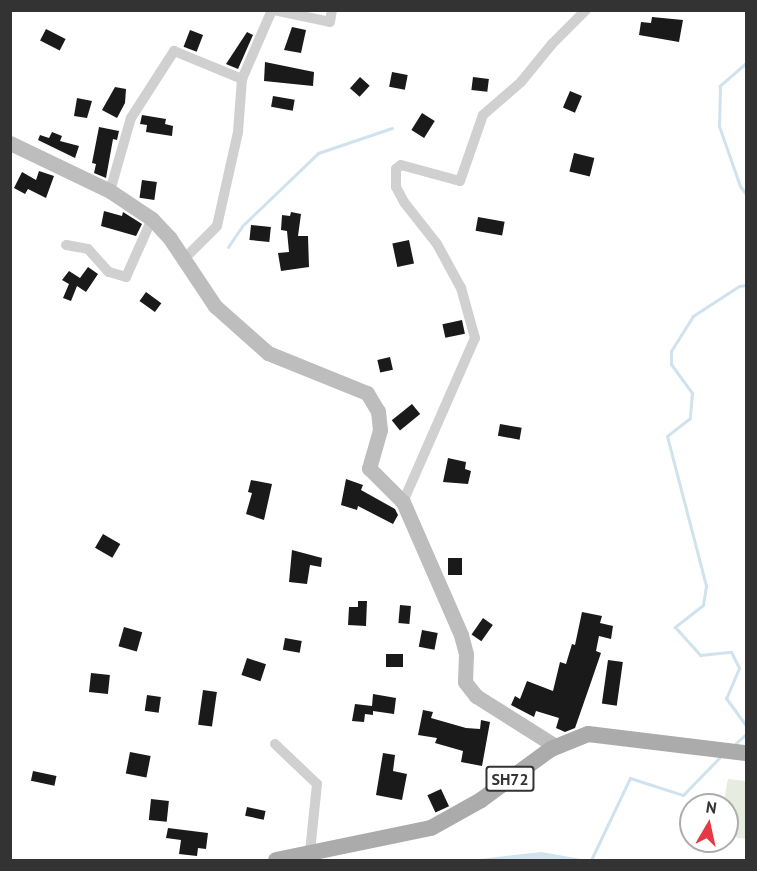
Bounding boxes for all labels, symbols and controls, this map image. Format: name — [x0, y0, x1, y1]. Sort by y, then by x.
road number: SH72 — [484, 766, 536, 792]
north arrow — [679, 793, 739, 853]
text: N — [705, 796, 718, 818]

